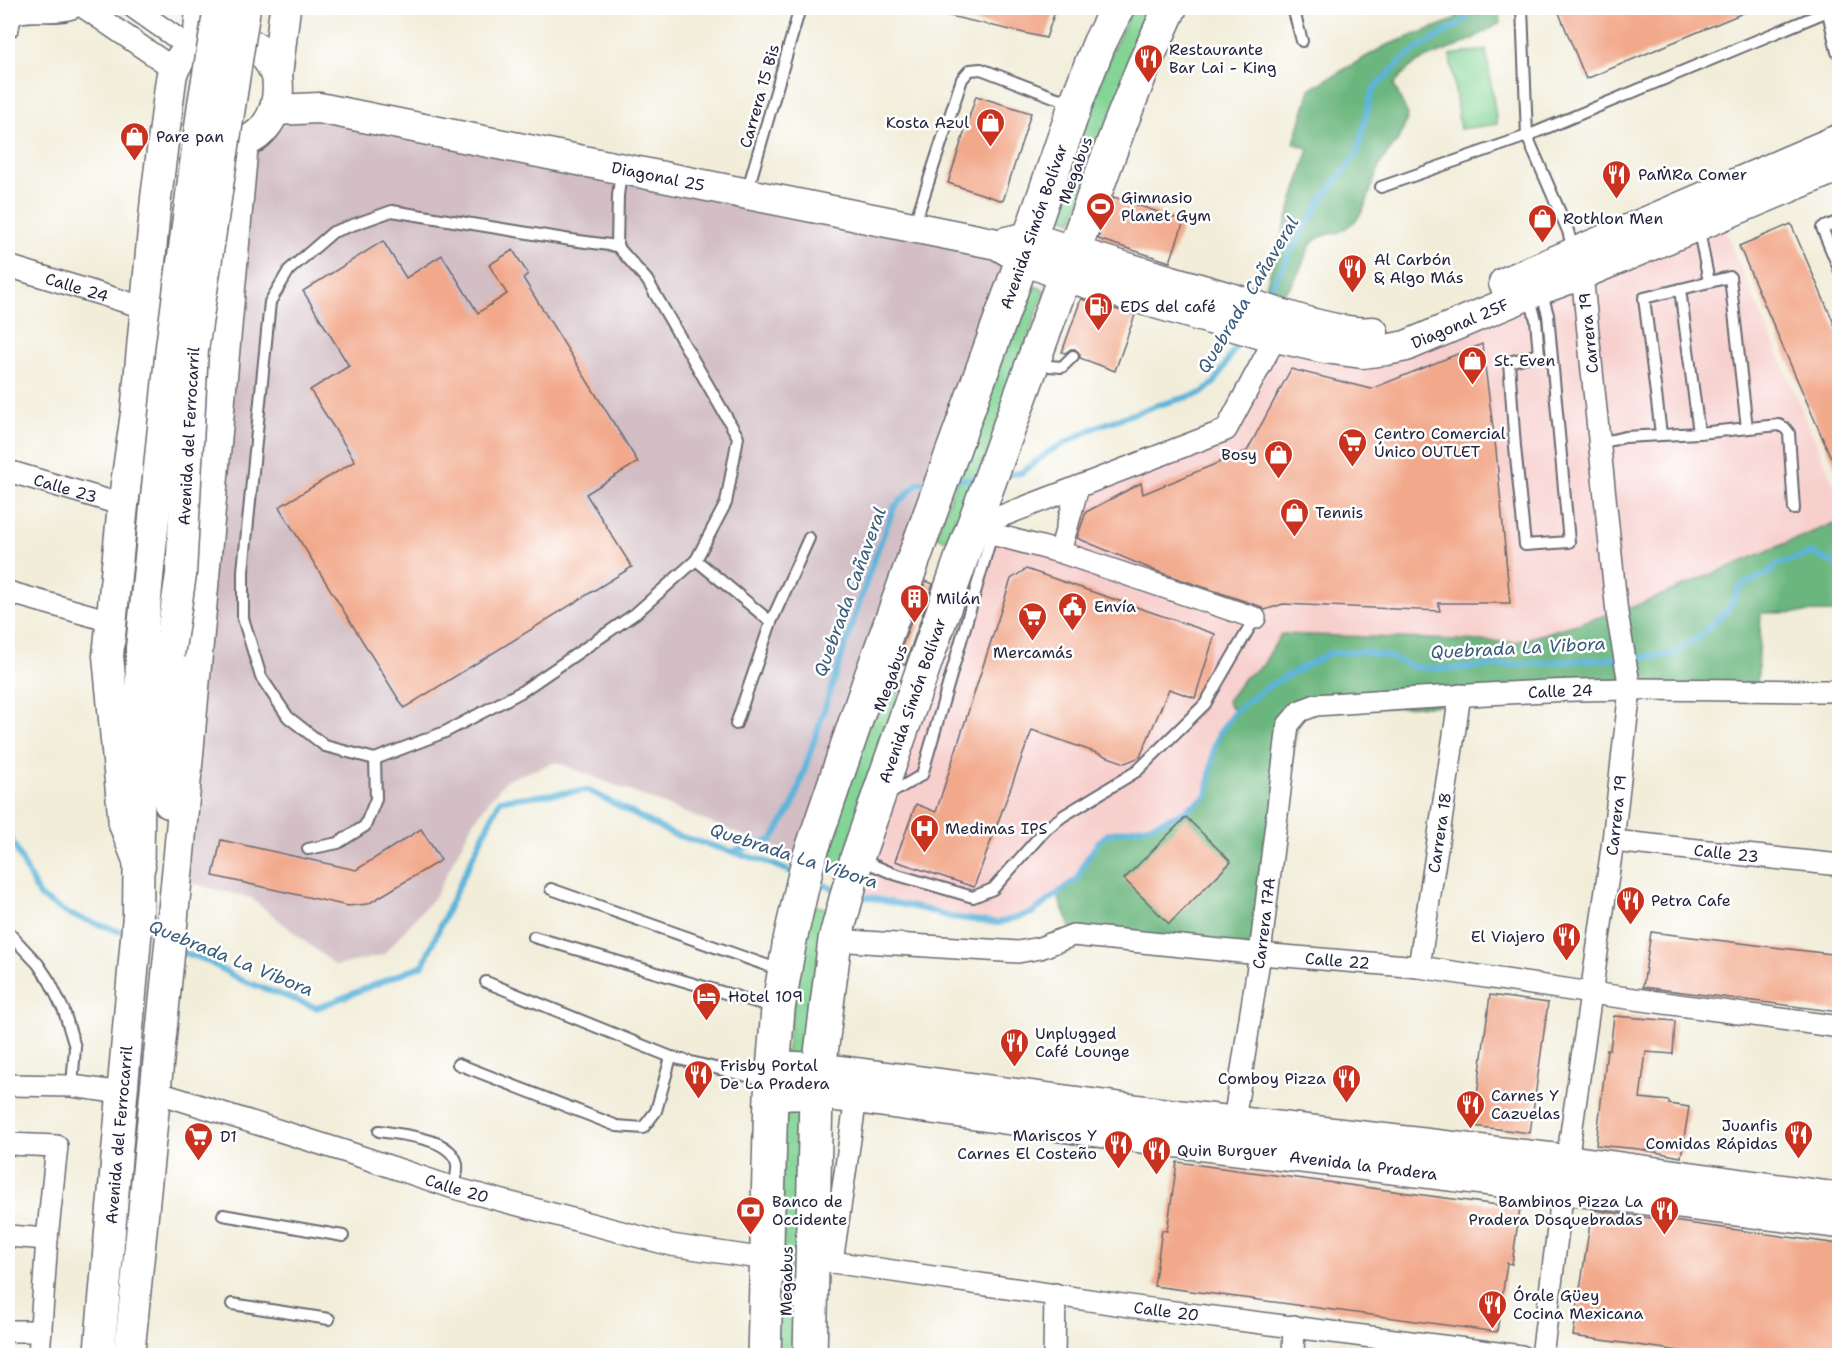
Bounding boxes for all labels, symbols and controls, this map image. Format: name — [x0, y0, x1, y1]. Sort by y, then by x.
place label: Restaurante Bar Lai - King — [1169, 39, 1277, 78]
street label: Carrera 15 Bis — [735, 42, 784, 150]
restaurant icon: Restaurante Bar Lai - King — [1132, 42, 1164, 84]
shop icon: Kosta Azul — [974, 106, 1006, 148]
place label: Kosta Azul — [886, 112, 969, 133]
shop icon: Pare pan — [119, 120, 151, 162]
place label: Pare pan — [156, 126, 224, 147]
street label: Megabus — [1054, 133, 1097, 207]
street label: Avenida Simón Bolívar — [995, 141, 1072, 312]
street label: Diagonal 25 — [610, 157, 707, 196]
restaurant icon: PaṀRa Comer — [1601, 158, 1633, 200]
place label: PaṀRa Comer — [1638, 164, 1747, 185]
place label: Gimnasio Planet Gym — [1121, 187, 1211, 226]
sports icon: Gimnasio Planet Gym — [1084, 190, 1116, 232]
shop icon: Rothlon Men — [1526, 202, 1558, 244]
place label: Rothlon Men — [1563, 208, 1663, 229]
water label: Quebrada Cañaveral — [1192, 212, 1304, 378]
place label: Al Carbón & Algo Más — [1374, 249, 1464, 288]
restaurant icon: Al Carbón & Algo Más — [1337, 252, 1369, 294]
street label: Calle 24 — [43, 268, 111, 307]
fuel station icon: EDS del café — [1083, 290, 1115, 332]
street label: Carrera 19 — [1574, 292, 1603, 374]
street label: Diagonal 25F — [1408, 294, 1512, 354]
place label: EDS del café — [1120, 296, 1216, 317]
shop icon: St. Even — [1457, 344, 1489, 386]
street label: Avenida del Ferrocarril — [174, 345, 204, 526]
place label: St. Even — [1494, 350, 1555, 371]
place label: Centro Comercial Único OUTLET — [1374, 423, 1506, 462]
supermarket icon: Centro Comercial Único OUTLET — [1337, 426, 1369, 468]
shop icon: Bosy — [1262, 438, 1294, 480]
place label: Bosy — [1221, 444, 1257, 465]
street label: Calle 23 — [31, 469, 100, 508]
shop icon: Tennis — [1278, 496, 1310, 538]
place label: Tennis — [1315, 502, 1363, 523]
water label: Quebrada Cañaveral — [808, 504, 892, 680]
building icon: Milán — [899, 582, 931, 624]
place label: Milán — [936, 588, 980, 609]
public building icon: Envía — [1057, 590, 1089, 632]
place label: Envía — [1094, 596, 1136, 617]
supermarket icon: Mercamás — [1017, 600, 1049, 642]
street label: Avenida Simón Bolívar — [874, 615, 951, 786]
water label: Quebrada La Vibora — [1430, 631, 1606, 665]
street label: Megabus — [869, 641, 912, 715]
place label: Mercamás — [993, 642, 1073, 663]
street label: Calle 24 — [1527, 680, 1593, 703]
street label: Carrera 19 — [1601, 774, 1631, 857]
street label: Carrera 18 — [1423, 791, 1456, 874]
hospital icon: Medimas IPS — [908, 812, 940, 854]
water label: Quebrada La Vibora — [707, 817, 881, 895]
place label: Medimas IPS — [945, 818, 1048, 839]
street label: Calle 23 — [1693, 840, 1760, 867]
street label: Carrera 17A — [1248, 876, 1280, 970]
restaurant icon: Petra Cafe — [1614, 884, 1646, 926]
place label: Petra Cafe — [1651, 890, 1731, 911]
water label: Quebrada La Vibora — [145, 914, 317, 1002]
restaurant icon: El Viajero — [1550, 920, 1582, 962]
place label: El Viajero — [1471, 926, 1545, 947]
street label: Calle 22 — [1304, 948, 1371, 974]
hotel icon: Hotel 109 — [691, 980, 723, 1022]
place label: Hotel 109 — [728, 986, 803, 1007]
place label: Unplugged Café Lounge — [1035, 1023, 1130, 1062]
restaurant icon: Unplugged Café Lounge — [998, 1026, 1030, 1068]
street label: Avenida del Ferrocarril — [101, 1045, 137, 1225]
place label: Frisby Portal De La Pradera — [720, 1055, 829, 1094]
restaurant icon: Frisby Portal De La Pradera — [683, 1058, 715, 1100]
restaurant icon: Comboy Pizza — [1331, 1062, 1363, 1104]
place label: Comboy Pizza — [1218, 1068, 1326, 1089]
place label: Carnes Y Cazuelas — [1491, 1085, 1560, 1124]
restaurant icon: Carnes Y Cazuelas — [1454, 1088, 1486, 1130]
place label: Juanfis Comidas Rápidas — [1646, 1115, 1778, 1154]
restaurant icon: Juanfis Comidas Rápidas — [1783, 1118, 1815, 1160]
supermarket icon: D1 — [183, 1120, 215, 1162]
place label: Mariscos Y Carnes El Costeño — [957, 1125, 1097, 1164]
place label: D1 — [220, 1126, 237, 1147]
restaurant icon: Mariscos Y Carnes El Costeño — [1102, 1128, 1134, 1170]
restaurant icon: Quin Burguer — [1140, 1134, 1172, 1176]
place label: Quin Burguer — [1177, 1140, 1278, 1161]
street label: Avenida la Pradera — [1288, 1146, 1439, 1185]
street label: Calle 20 — [422, 1169, 491, 1208]
place label: Banco de Occidente — [772, 1191, 847, 1230]
place label: Bambinos Pizza La Pradera Dosquebradas — [1468, 1191, 1643, 1230]
bank icon: Banco de Occidente — [735, 1194, 767, 1236]
restaurant icon: Bambinos Pizza La Pradera Dosquebradas — [1648, 1194, 1680, 1236]
street label: Megabus — [775, 1246, 798, 1316]
place label: Órale Güey Cocina Mexicana — [1513, 1285, 1644, 1324]
restaurant icon: Órale Güey Cocina Mexicana — [1476, 1288, 1508, 1330]
street label: Calle 20 — [1132, 1297, 1200, 1326]

